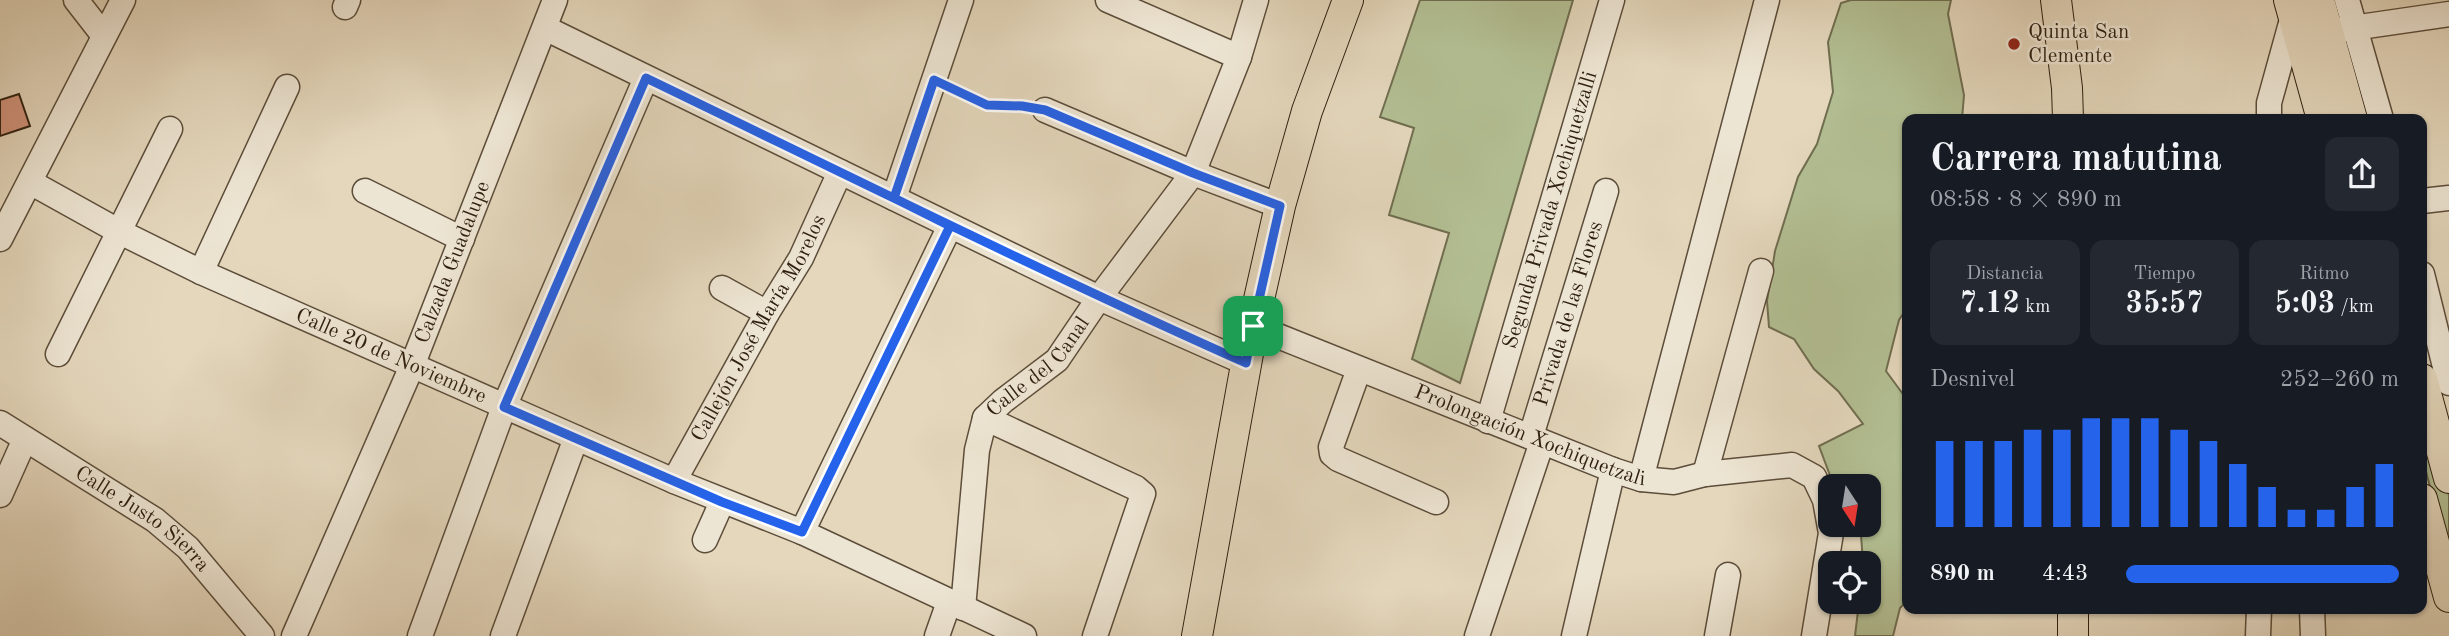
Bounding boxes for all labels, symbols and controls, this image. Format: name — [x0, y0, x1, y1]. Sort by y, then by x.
place label: Quinta San Clemente — [2028, 22, 2129, 67]
marker: Quinta San Clemente — [2006, 36, 2022, 52]
street label: Segunda Privada Xochiquetzalli — [1499, 69, 1601, 351]
button: share — [2325, 137, 2399, 211]
text: Carrera matutina — [1930, 141, 2222, 179]
street label: Calzada Guadalupe — [411, 178, 494, 346]
text: 08:58 · 8 × 890 m — [1930, 188, 2122, 211]
street label: Callejón José María Morelos — [687, 211, 830, 445]
street label: Privada de las Flores — [1530, 219, 1607, 408]
text: Distancia — [1966, 265, 2043, 284]
text: Tiempo — [2134, 265, 2195, 284]
text: Ritmo — [2299, 265, 2349, 284]
text: 7.12 — [1959, 289, 2020, 319]
text: 35:57 — [2125, 289, 2203, 319]
text: 5:03 — [2274, 289, 2335, 319]
pin — [1223, 296, 1283, 356]
text: km — [2020, 298, 2050, 317]
text: /km — [2335, 298, 2374, 317]
street label: Calle 20 de Noviembre — [292, 305, 489, 407]
icon: arrive — [1234, 307, 1272, 345]
street label: Calle del Canal — [983, 313, 1094, 421]
text: Desnivel — [1930, 368, 2015, 391]
text: 252–260 m — [2280, 368, 2399, 391]
street label: Prolongación Xochiquetzali — [1411, 381, 1646, 490]
street label: Calle Justo Sierra — [71, 462, 214, 576]
north arrow — [1818, 474, 1881, 537]
map controls — [1818, 474, 1881, 614]
button: locate — [1818, 551, 1881, 614]
text: 890 m — [1930, 562, 1995, 585]
text: 4:43 — [2042, 562, 2088, 585]

